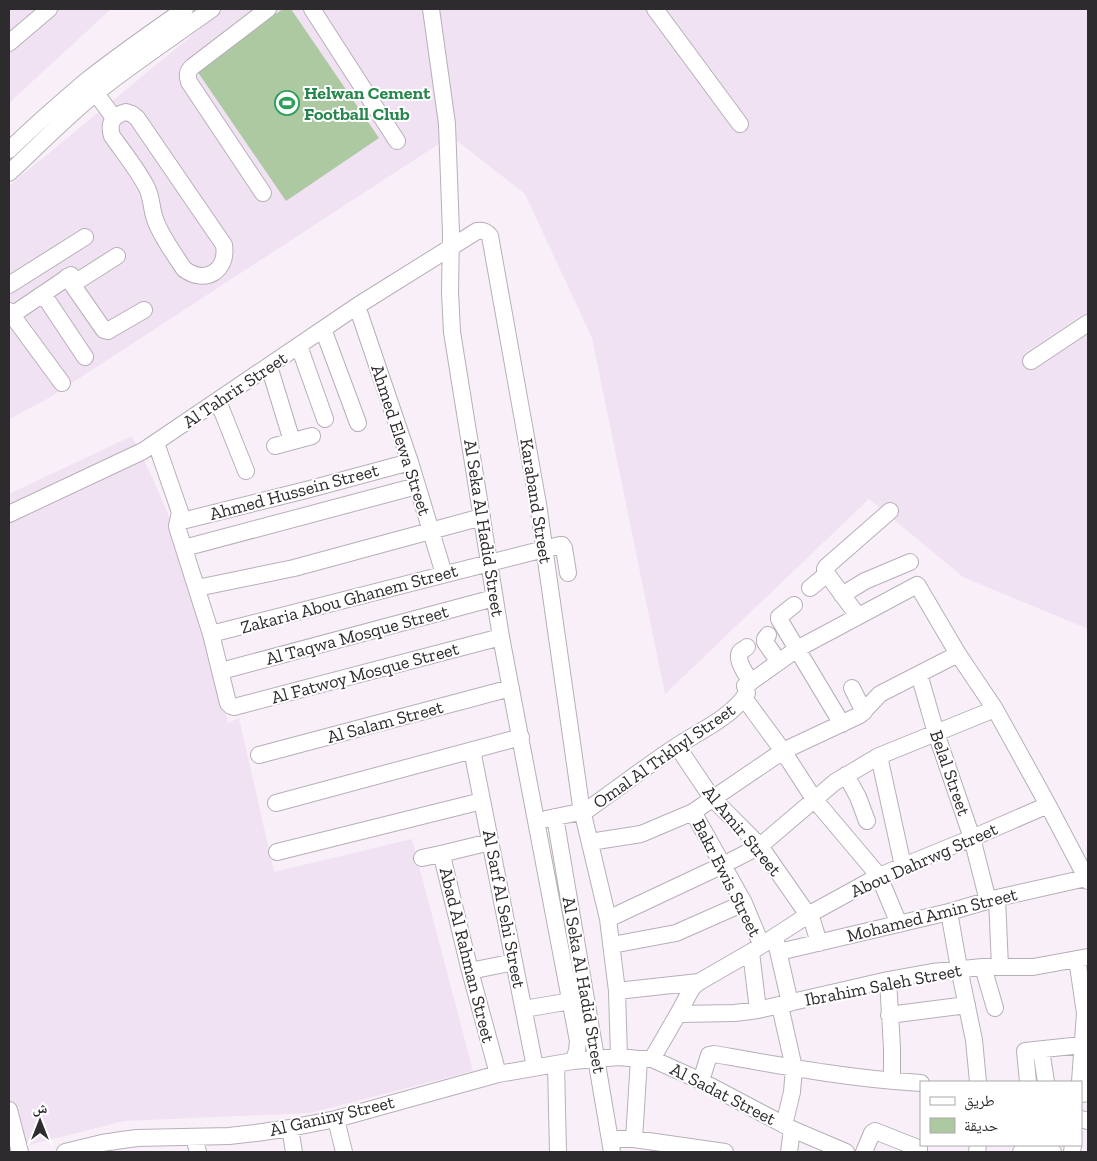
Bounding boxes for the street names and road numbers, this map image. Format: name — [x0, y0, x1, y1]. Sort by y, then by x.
street label: Al Tahrir Street — [179, 347, 292, 433]
street label: Ahmed Elewa Street — [366, 362, 436, 519]
street label: Karaband Street — [515, 437, 557, 566]
street label: Al Seka Al Hadid Street — [459, 438, 509, 619]
street label: Ahmed Hussein Street — [207, 459, 381, 525]
street label: Zakaria Abou Ghanem Street — [238, 559, 460, 639]
street label: Al Taqwa Mosque Street — [263, 600, 451, 670]
street label: Al Fatwoy Mosque Street — [269, 637, 462, 709]
street label: Al Salam Street — [325, 696, 446, 748]
street label: Omal Al Trkhyl Street — [589, 698, 740, 813]
street label: Belal Street — [925, 727, 975, 819]
street label: Al Amir Street — [698, 781, 786, 881]
street label: Bakr Ewis Street — [688, 815, 766, 941]
street label: Abou Dahrwg Street — [847, 818, 1001, 902]
street label: Al Sarf Al Sehi Street — [478, 828, 530, 990]
street label: Abad Al Rahman Street — [435, 865, 500, 1045]
street label: Mohamed Amin Street — [844, 883, 1020, 947]
street label: Al Seka Al Hadid Street — [558, 895, 610, 1075]
street label: Ibrahim Saleh Street — [803, 959, 964, 1011]
street label: Al Sadat Street — [667, 1058, 780, 1130]
street label: Al Ganiny Street — [268, 1091, 397, 1141]

